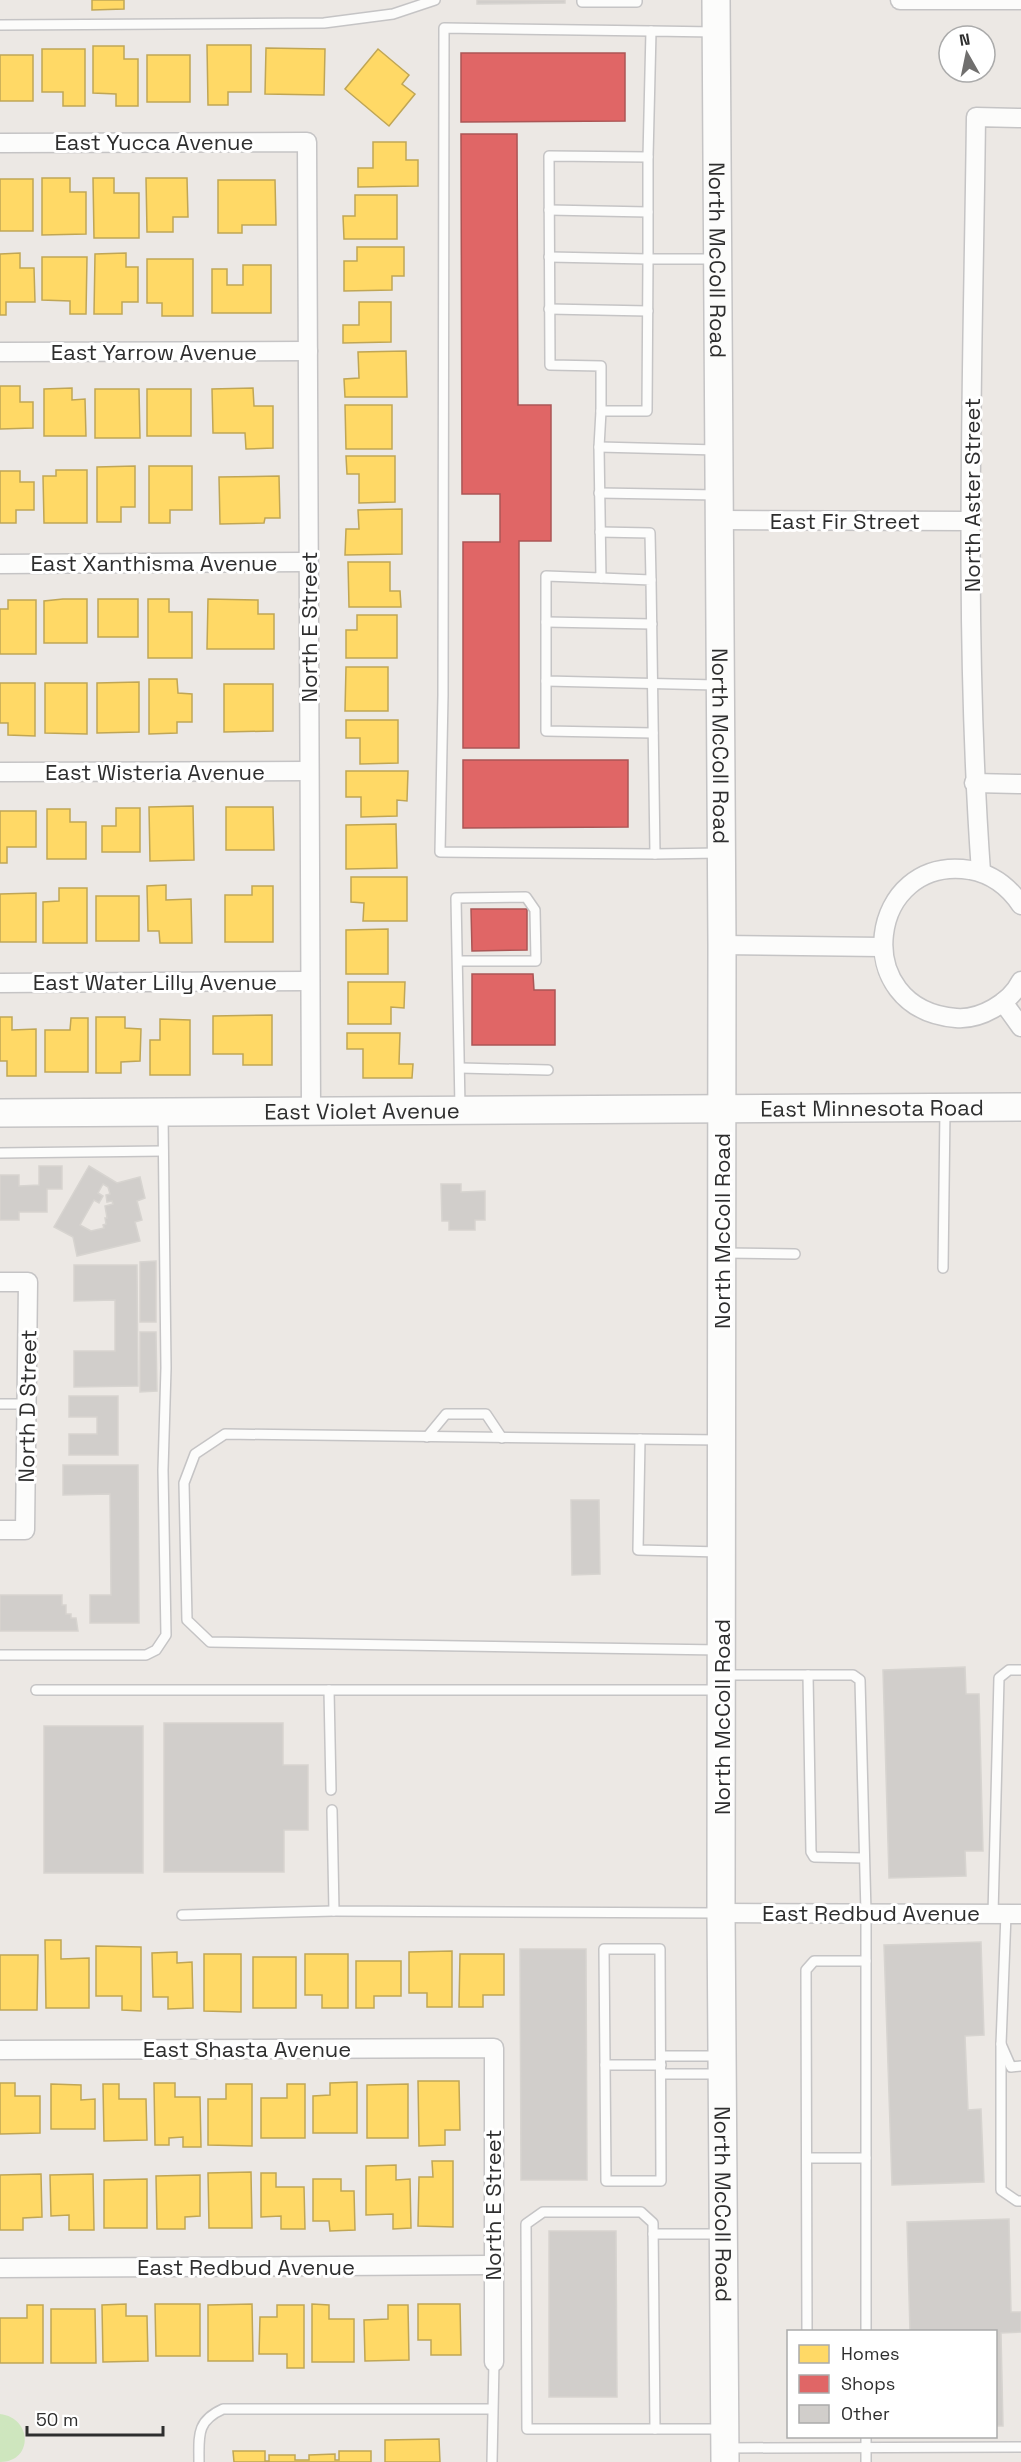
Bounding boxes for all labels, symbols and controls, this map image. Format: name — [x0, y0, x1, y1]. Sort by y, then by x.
north arrow — [937, 24, 997, 84]
text: N — [958, 28, 972, 51]
street label: East Yucca Avenue — [54, 128, 254, 156]
street label: North McColl Road — [703, 162, 732, 358]
street label: East Yarrow Avenue — [51, 338, 257, 366]
street label: North Aster Street — [958, 398, 986, 592]
street label: East Fir Street — [770, 507, 920, 535]
street label: East Xanthisma Avenue — [30, 549, 278, 577]
street label: North E Street — [295, 551, 323, 703]
street label: North McColl Road — [706, 648, 735, 844]
street label: East Wisteria Avenue — [45, 758, 265, 786]
street label: East Water Lilly Avenue — [33, 968, 277, 996]
street label: East Minnesota Road — [760, 1093, 984, 1123]
street label: East Violet Avenue — [264, 1096, 460, 1125]
street label: North McColl Road — [708, 1133, 736, 1329]
street label: North D Street — [12, 1329, 42, 1483]
street label: North McColl Road — [708, 1619, 736, 1815]
street label: East Redbud Avenue — [762, 1899, 980, 1927]
street label: East Shasta Avenue — [143, 2035, 351, 2063]
street label: North McColl Road — [708, 2106, 738, 2302]
street label: North E Street — [479, 2129, 507, 2281]
street label: East Redbud Avenue — [137, 2253, 355, 2281]
legend — [787, 2330, 997, 2438]
text: Homes — [841, 2342, 900, 2365]
text: Shops — [841, 2372, 895, 2395]
scale bar — [27, 2399, 164, 2437]
text: Other — [841, 2402, 890, 2425]
text: 50 m — [36, 2408, 78, 2431]

